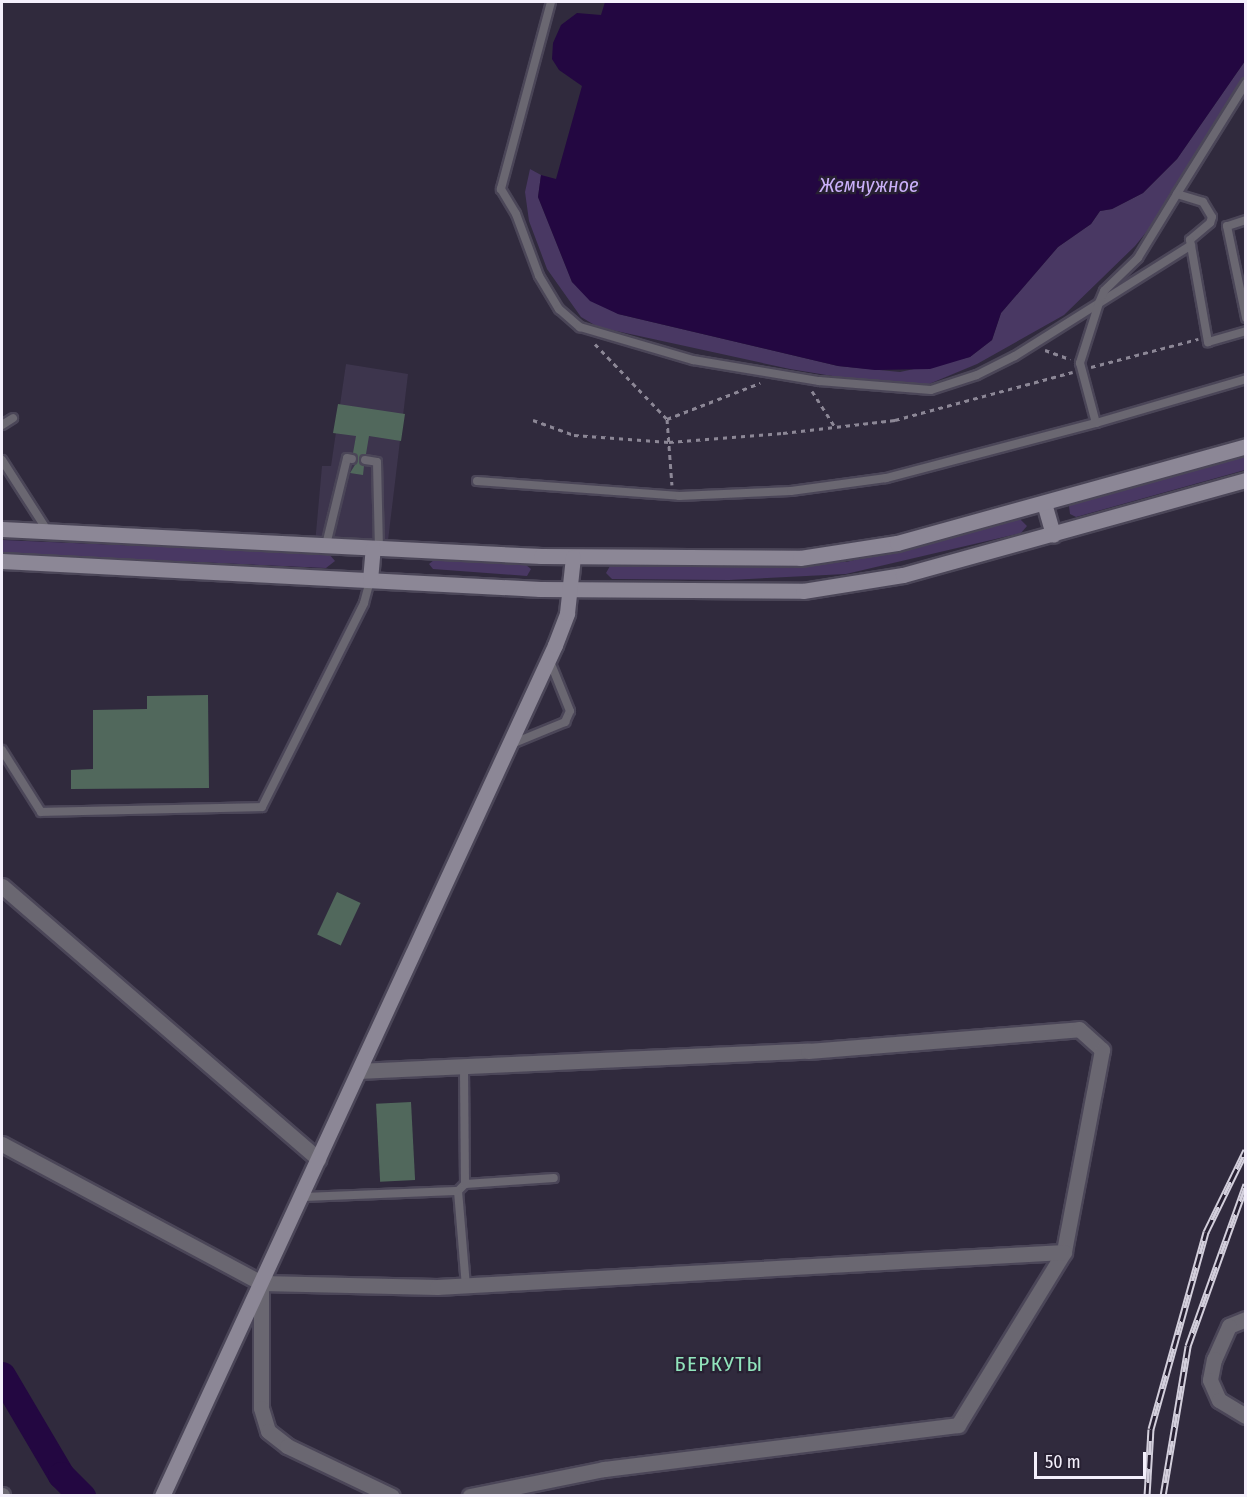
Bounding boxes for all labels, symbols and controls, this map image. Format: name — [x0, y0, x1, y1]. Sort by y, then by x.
water label: Жемчужное — [819, 173, 919, 197]
district label: БЕРКУТЫ — [674, 1351, 764, 1377]
scale bar — [1037, 1440, 1150, 1478]
text: 50 m — [1045, 1451, 1081, 1473]

